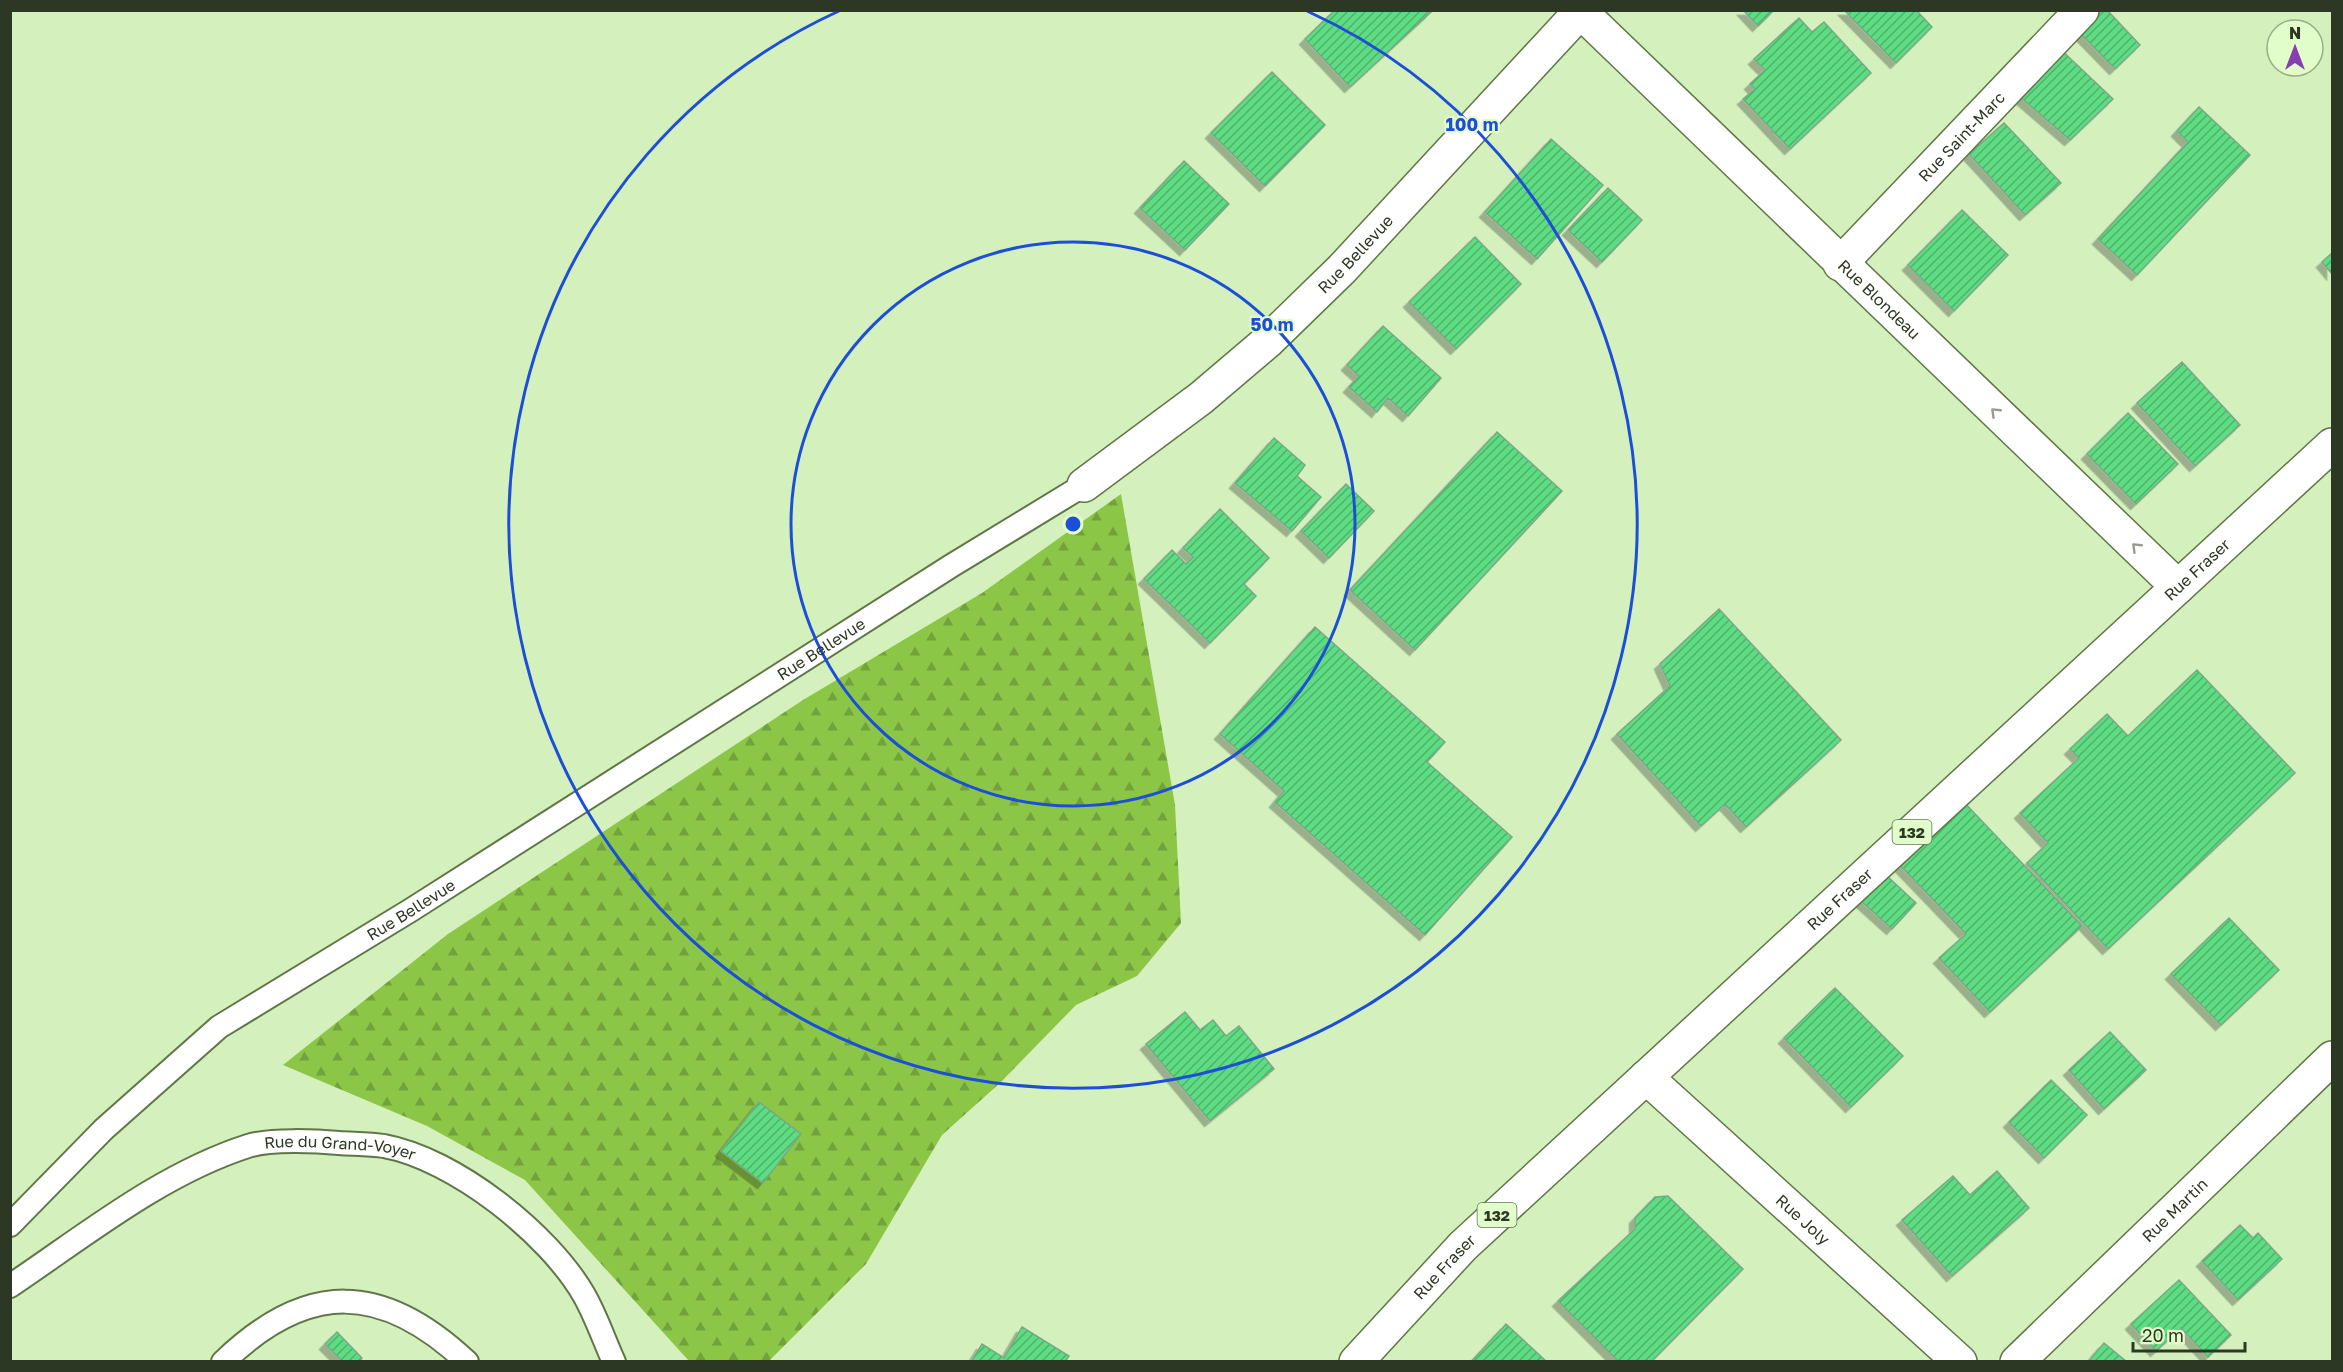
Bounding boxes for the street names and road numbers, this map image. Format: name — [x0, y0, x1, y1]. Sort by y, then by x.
street label: Rue Saint-Marc — [1914, 87, 2009, 186]
street label: Rue Bellevue — [1313, 211, 1397, 297]
street label: Rue Blondeau — [1834, 255, 1925, 343]
street label: Rue Fraser — [2160, 534, 2234, 605]
street label: Rue Bellevue — [773, 613, 869, 684]
road number: 132 — [1892, 820, 1932, 844]
street label: Rue Fraser — [1803, 864, 1877, 934]
street label: Rue Bellevue — [363, 875, 459, 945]
street label: Rue du Grand-Voyer — [263, 1131, 419, 1164]
street label: Rue Martin — [2138, 1174, 2212, 1246]
street label: Rue Joly — [1772, 1190, 1834, 1249]
road number: 132 — [1478, 1203, 1516, 1227]
street label: Rue Fraser — [1409, 1230, 1480, 1303]

